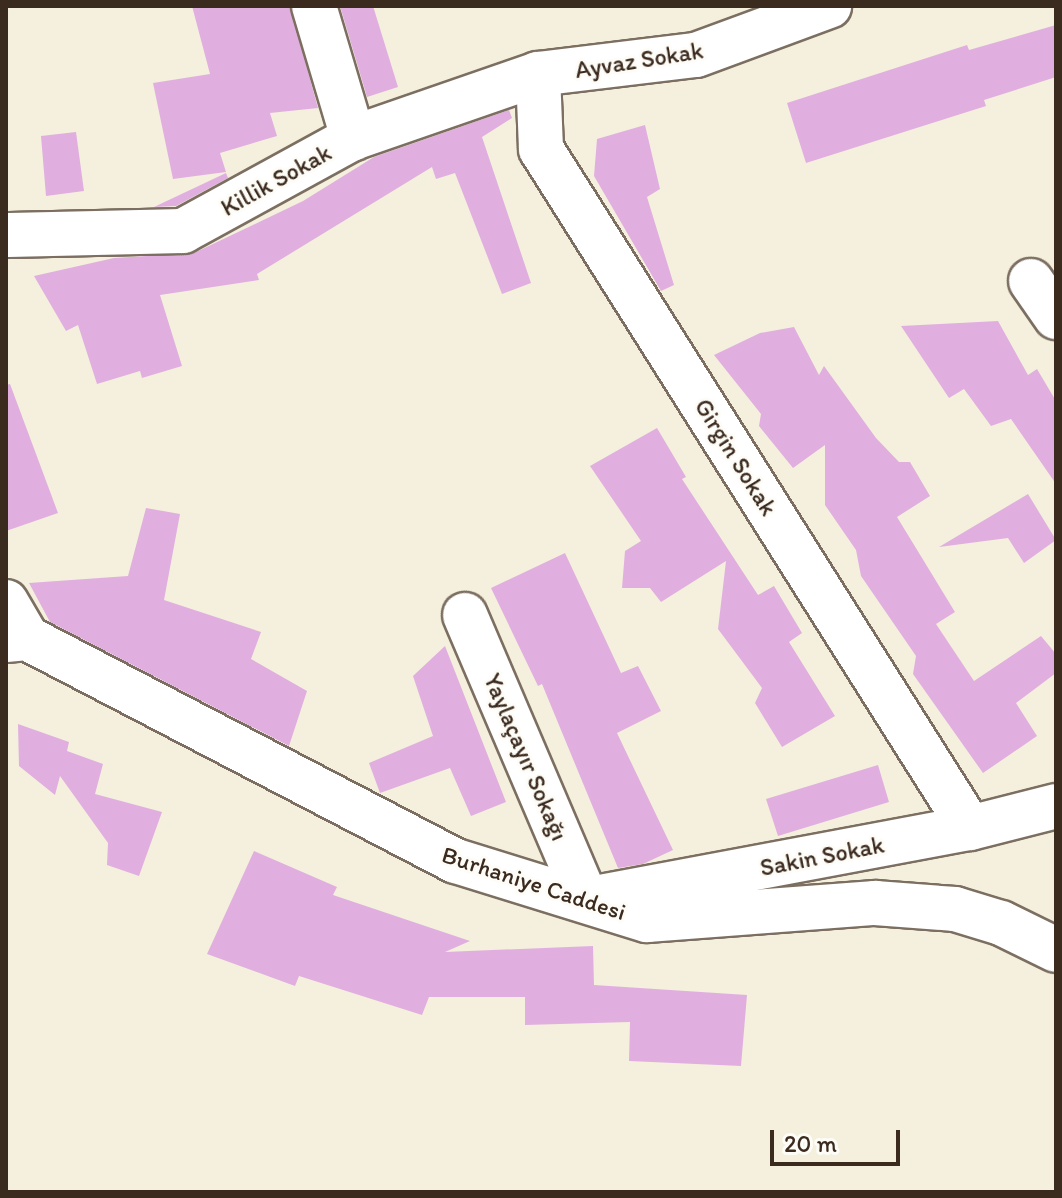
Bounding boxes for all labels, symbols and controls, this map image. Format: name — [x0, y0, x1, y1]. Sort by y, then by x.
street label: Ayvaz Sokak — [573, 36, 705, 84]
street label: Killik Sokak — [216, 138, 336, 222]
street label: Girgin Sokak — [689, 393, 783, 521]
street label: Yaylaçayır Sokağı — [478, 669, 574, 845]
street label: Sakin Sokak — [758, 830, 886, 882]
street label: Burhaniye Caddesi — [438, 840, 630, 926]
scale bar — [774, 1114, 904, 1164]
text: 20 m — [784, 1129, 837, 1158]

